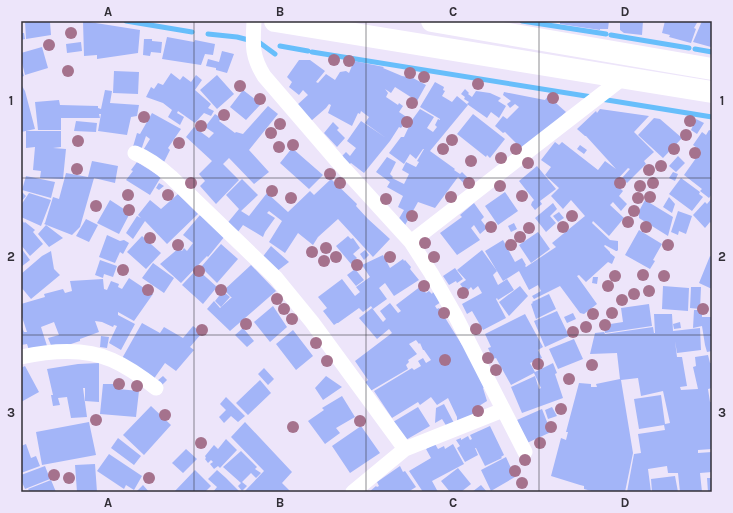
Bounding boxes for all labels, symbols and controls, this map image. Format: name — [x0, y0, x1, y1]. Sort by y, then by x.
text: A — [104, 4, 112, 19]
text: B — [276, 4, 284, 19]
text: C — [449, 4, 457, 19]
text: D — [621, 4, 630, 19]
text: 1 — [9, 93, 13, 108]
text: 1 — [720, 93, 724, 108]
text: 2 — [7, 249, 15, 264]
text: 2 — [718, 249, 726, 264]
text: 3 — [7, 405, 15, 420]
text: 3 — [718, 405, 726, 420]
text: A — [104, 495, 112, 510]
text: B — [276, 495, 284, 510]
text: C — [449, 495, 457, 510]
text: D — [621, 495, 630, 510]

